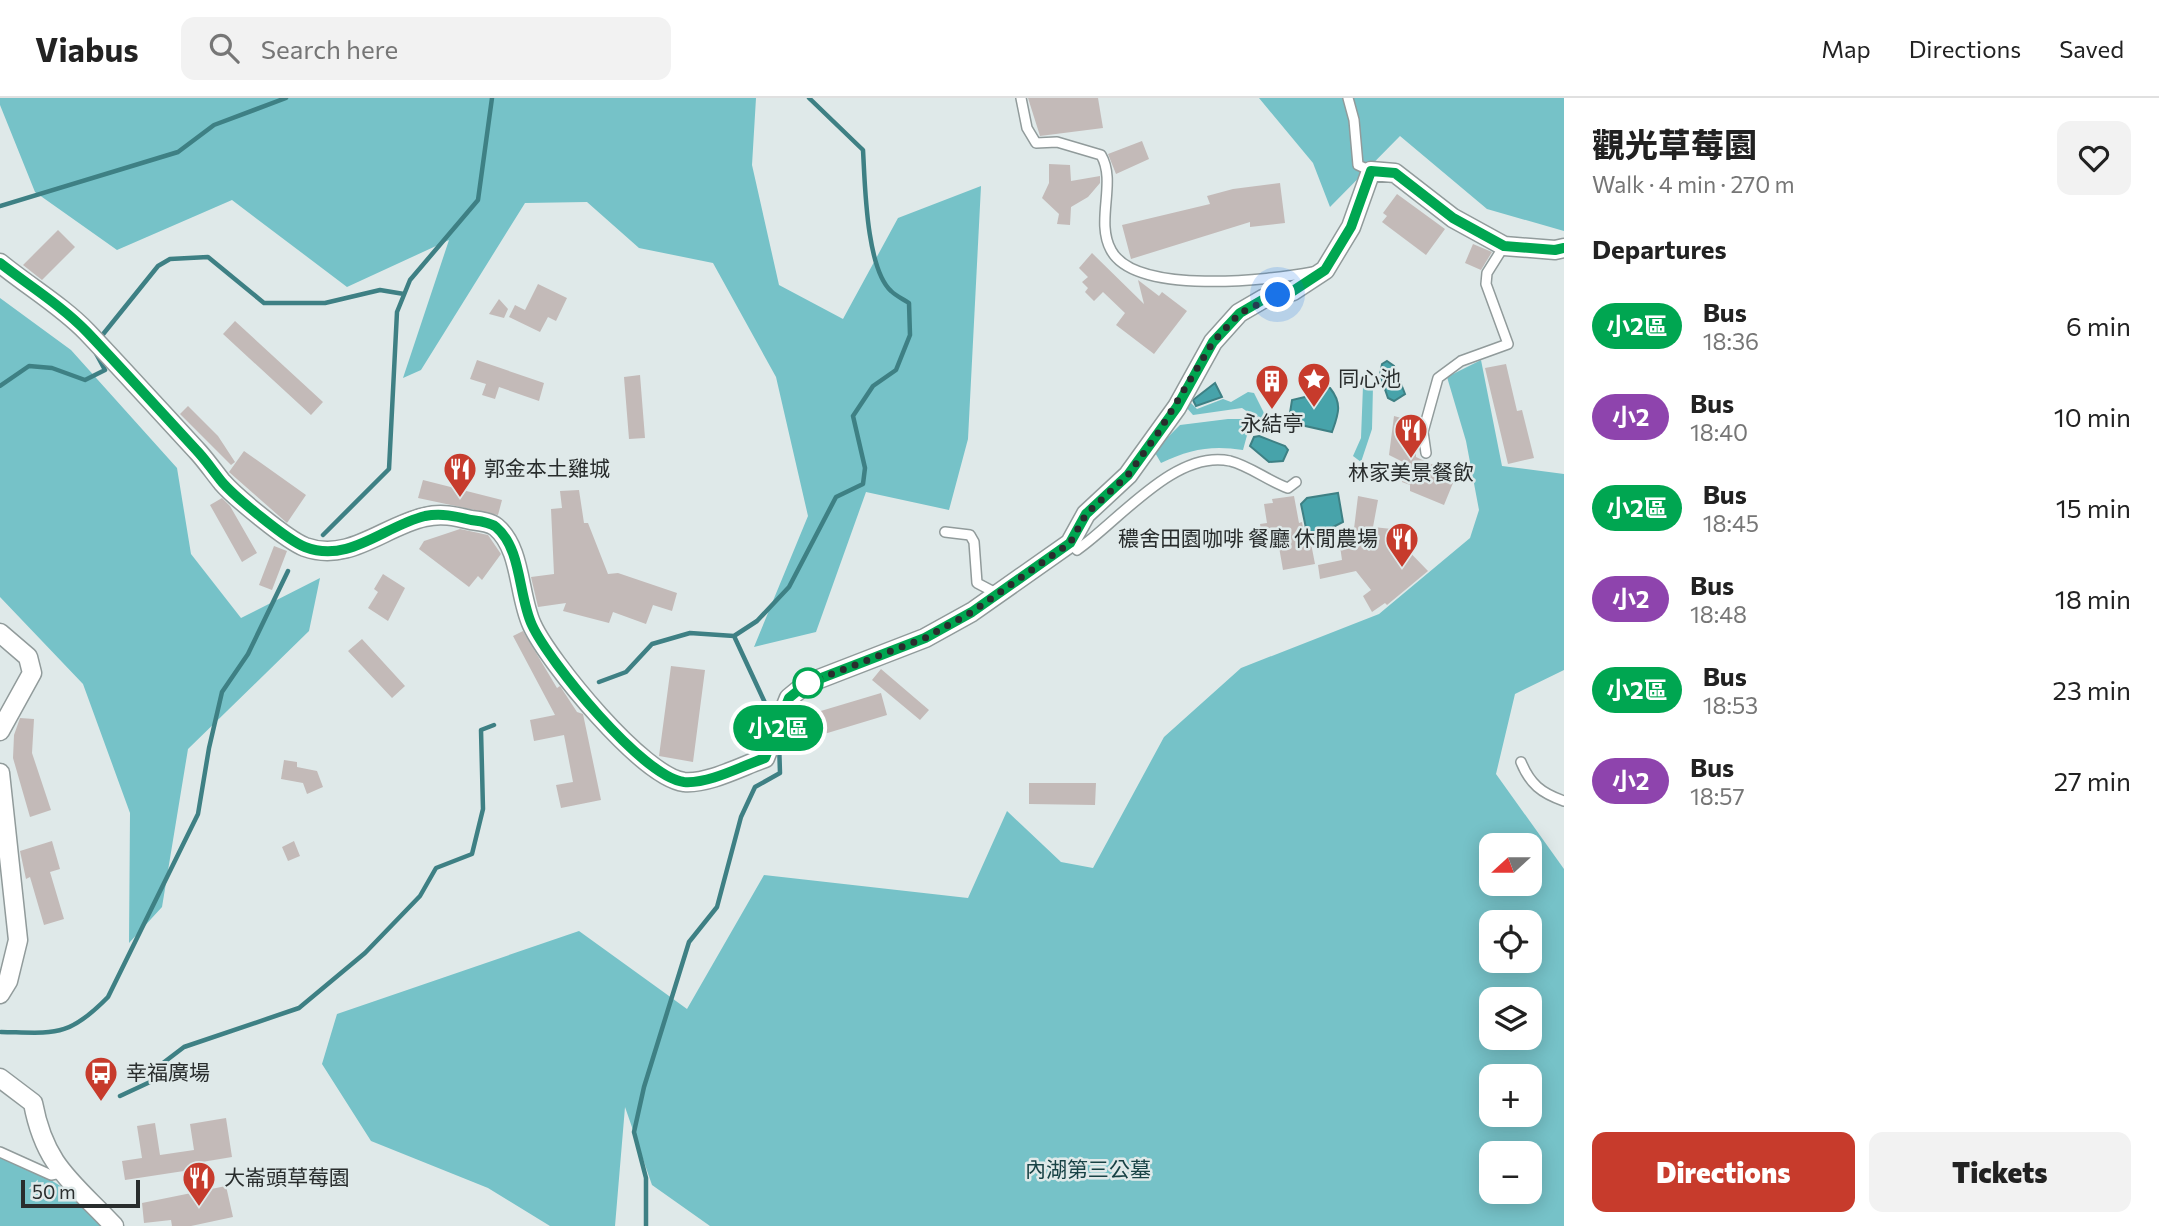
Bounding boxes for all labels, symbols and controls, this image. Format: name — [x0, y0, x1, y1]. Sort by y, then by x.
search box — [181, 17, 671, 80]
text: Viabus — [35, 28, 139, 69]
icon: search — [205, 29, 243, 67]
text: Search here — [261, 33, 398, 64]
text: Map — [1821, 34, 1871, 63]
text: Directions — [1909, 34, 2021, 63]
text: Saved — [2059, 34, 2124, 63]
button: heart — [2057, 121, 2131, 195]
text: 觀光草莓園 — [1592, 123, 1757, 164]
text: Walk · 4 min · 270 m — [1592, 170, 1795, 198]
text: Departures — [1592, 233, 1727, 264]
your location — [1260, 277, 1295, 312]
text: Bus — [1703, 296, 1747, 327]
text: 6 min — [2066, 310, 2131, 341]
text: 小2區 — [1606, 311, 1668, 340]
text: 18:36 — [1703, 327, 1759, 355]
place icon: 同心池 — [1295, 360, 1333, 409]
building icon: 永結亭 — [1253, 362, 1291, 411]
place label: 同心池 — [1338, 365, 1401, 390]
text: Bus — [1690, 387, 1734, 418]
text: 10 min — [2054, 401, 2131, 432]
text: 小2 — [1612, 402, 1649, 431]
place label: 永結亭 — [1241, 410, 1304, 435]
restaurant icon: 林家美景餐飲 — [1392, 411, 1430, 460]
text: 18:40 — [1690, 418, 1748, 446]
restaurant icon: 郭金本土雞城 — [441, 450, 479, 499]
place label: 郭金本土雞城 — [484, 455, 610, 480]
place label: 林家美景餐飲 — [1348, 459, 1474, 484]
text: Bus — [1703, 478, 1747, 509]
text: 15 min — [2056, 492, 2131, 523]
text: 小2區 — [1606, 493, 1668, 522]
text: 18:45 — [1703, 509, 1759, 537]
restaurant icon: 穠舍田園咖啡 餐廳 休閒農場 — [1383, 520, 1421, 569]
place label: 穠舍田園咖啡 餐廳 休閒農場 — [1118, 525, 1378, 550]
text: Bus — [1690, 569, 1734, 600]
text: 18 min — [2055, 583, 2131, 614]
text: 小2 — [1612, 584, 1649, 613]
text: 18:48 — [1690, 600, 1747, 628]
text: Bus — [1703, 660, 1747, 691]
unlabelled marker — [793, 668, 823, 698]
text: 23 min — [2053, 674, 2131, 705]
text: 小2區 — [1606, 675, 1668, 704]
text: 18:53 — [1703, 691, 1758, 719]
line badge: 小2區 — [738, 705, 818, 751]
text: 小2區 — [747, 713, 809, 742]
text: Bus — [1690, 751, 1734, 782]
text: 27 min — [2054, 765, 2131, 796]
text: 小2 — [1612, 766, 1649, 795]
text: 18:57 — [1690, 782, 1745, 810]
north arrow — [1479, 833, 1542, 896]
map controls — [1479, 833, 1542, 1204]
button: locate — [1479, 910, 1542, 973]
button: layers — [1479, 987, 1542, 1050]
bus stop icon: 幸福廣場 — [82, 1054, 120, 1103]
place label: 幸福廣場 — [126, 1059, 210, 1084]
button: + — [1479, 1064, 1542, 1127]
button: Directions — [1592, 1132, 1855, 1212]
button: Tickets — [1869, 1132, 2131, 1212]
button: − — [1479, 1141, 1542, 1204]
park label: 內湖第三公墓 — [1025, 1156, 1151, 1181]
restaurant icon: 大崙頭草莓園 — [180, 1159, 218, 1208]
place label: 大崙頭草莓園 — [224, 1164, 350, 1189]
scale bar — [21, 1177, 140, 1209]
text: 50 m — [32, 1180, 76, 1203]

